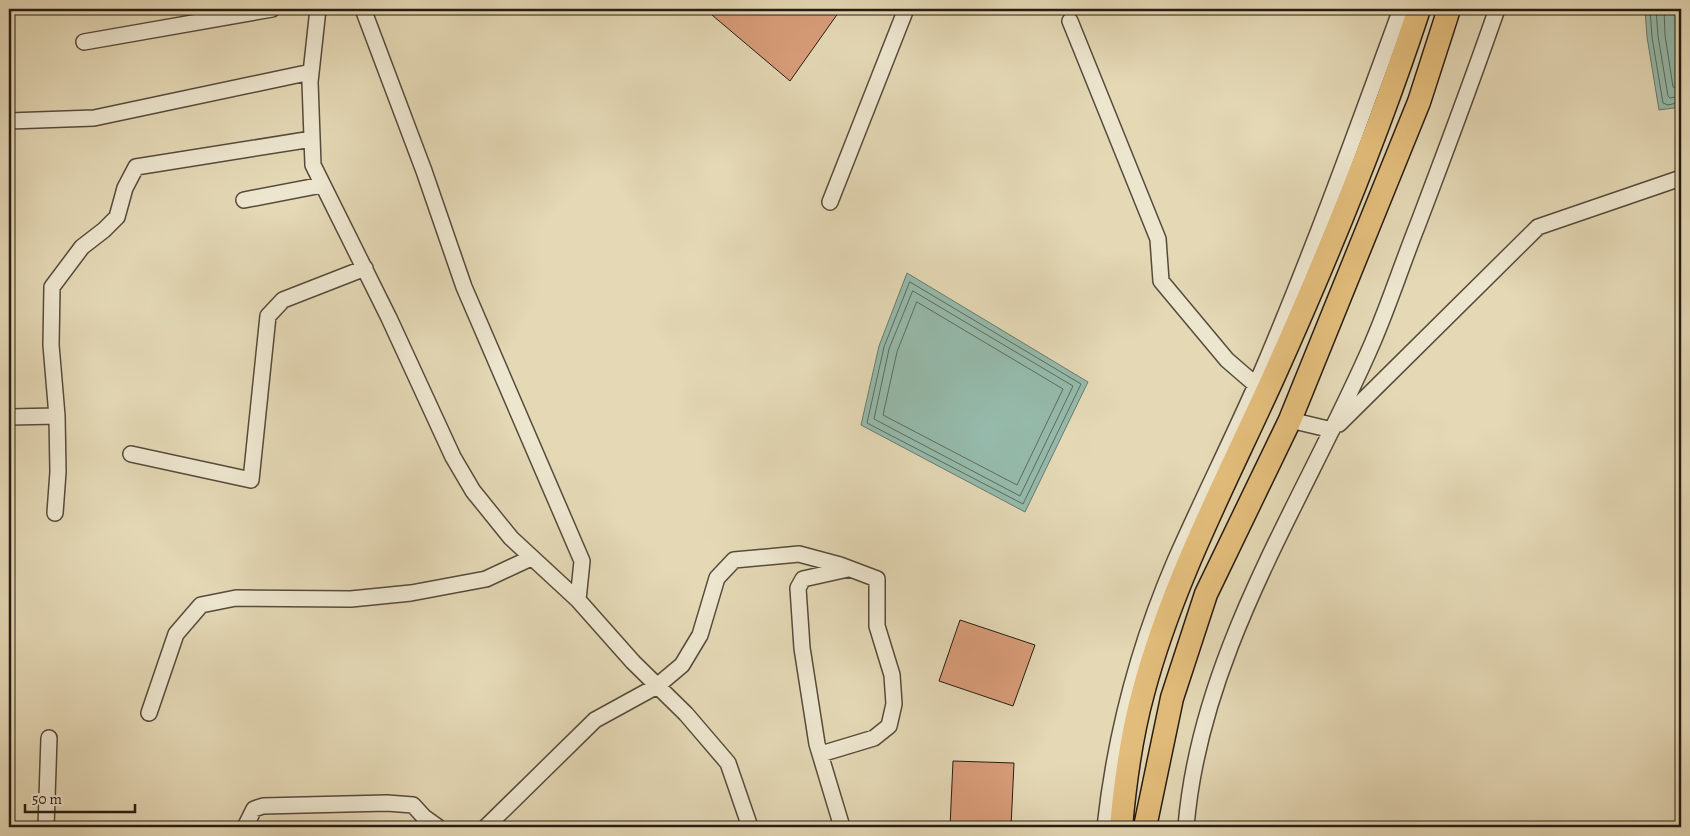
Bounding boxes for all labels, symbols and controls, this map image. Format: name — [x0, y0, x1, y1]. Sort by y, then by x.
scale bar — [25, 781, 135, 813]
text: 50 m — [32, 789, 62, 809]

